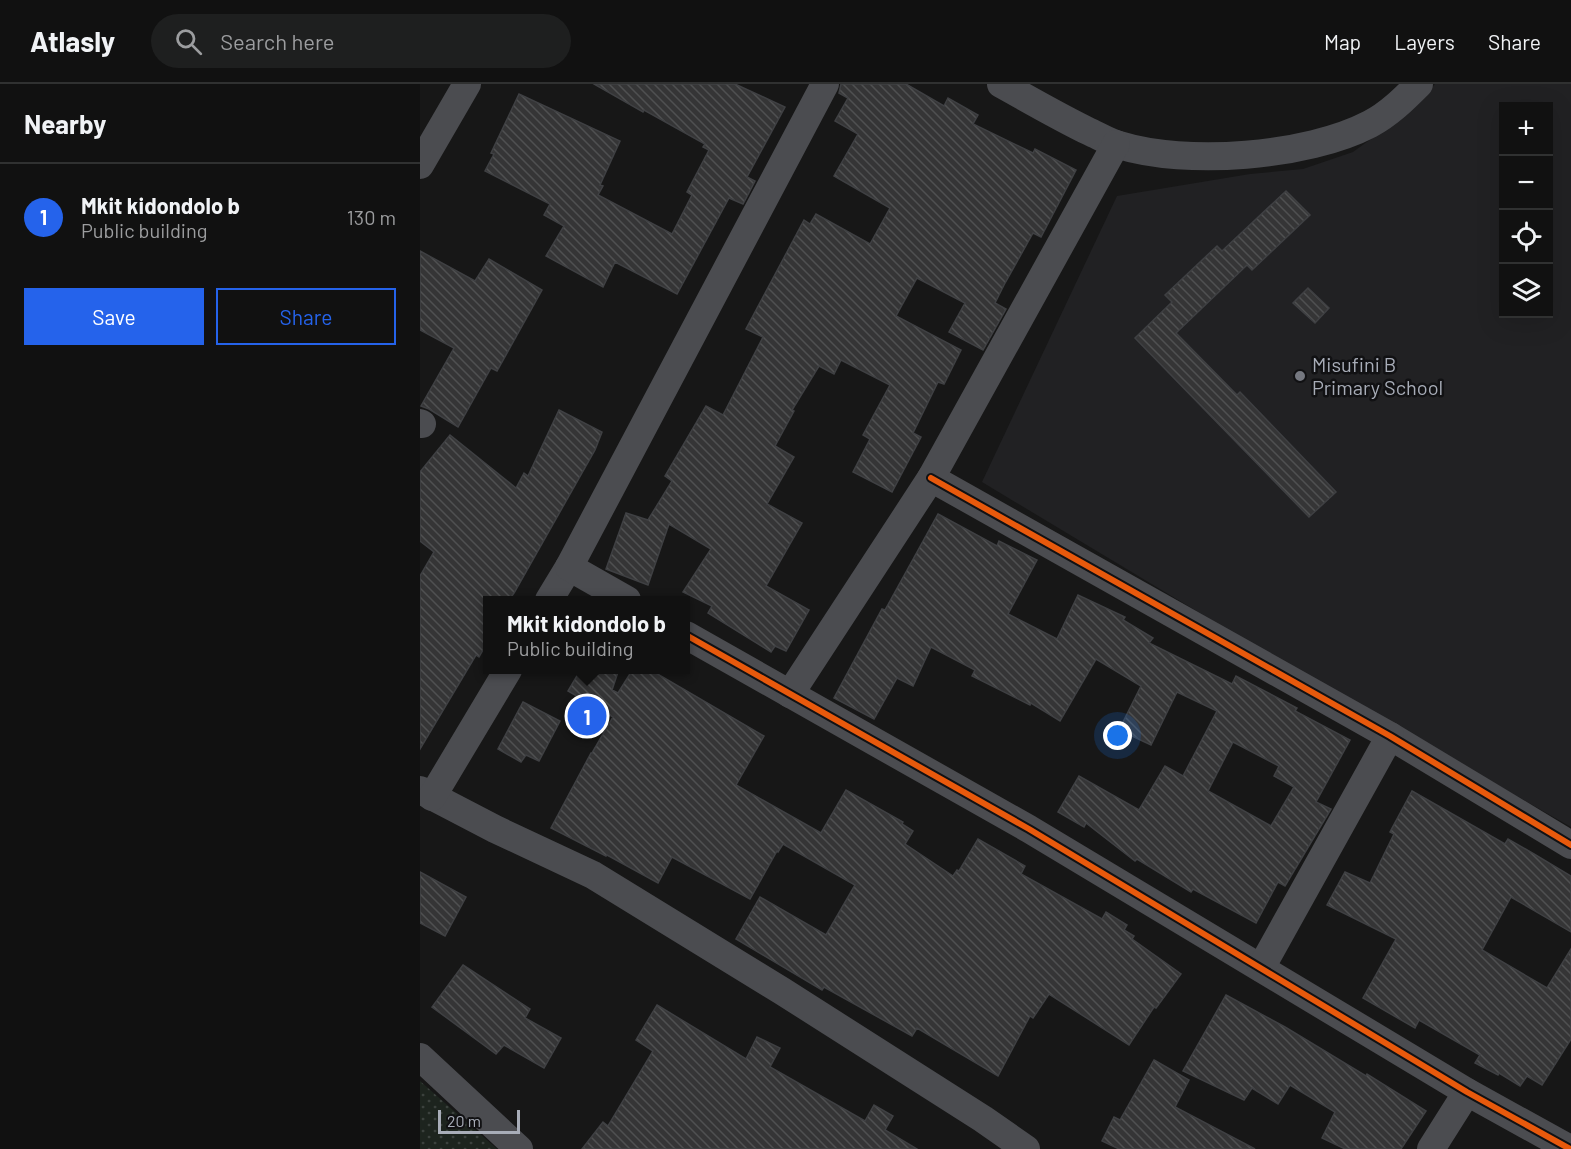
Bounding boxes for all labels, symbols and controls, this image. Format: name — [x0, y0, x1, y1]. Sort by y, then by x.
search box — [151, 14, 571, 68]
text: Atlasly — [30, 24, 115, 58]
icon: search — [172, 25, 205, 58]
text: Search here — [220, 28, 335, 54]
text: Map — [1324, 29, 1361, 54]
text: Layers — [1394, 29, 1455, 54]
text: Share — [1488, 29, 1541, 54]
map controls — [1499, 102, 1553, 318]
button: + — [1499, 102, 1553, 156]
text: Nearby — [24, 108, 106, 139]
button: − — [1499, 156, 1553, 210]
text: Mkit kidondolo b — [81, 192, 240, 218]
text: 1 — [40, 205, 47, 229]
text: 130 m — [347, 205, 396, 229]
button: locate — [1499, 210, 1553, 264]
text: Public building — [81, 218, 207, 242]
button: layers — [1499, 264, 1553, 318]
button: Save — [24, 288, 204, 345]
button: Share — [216, 288, 396, 345]
place label: Misufini B Primary School — [1312, 352, 1443, 399]
marker: Misufini B Primary School — [1293, 369, 1307, 383]
popup — [483, 596, 690, 674]
text: Mkit kidondolo b — [507, 610, 666, 636]
text: Public building — [507, 636, 633, 660]
pin: 1 — [568, 694, 606, 738]
your location — [1103, 721, 1132, 750]
scale bar — [438, 1107, 520, 1134]
text: 20 m — [447, 1111, 481, 1130]

